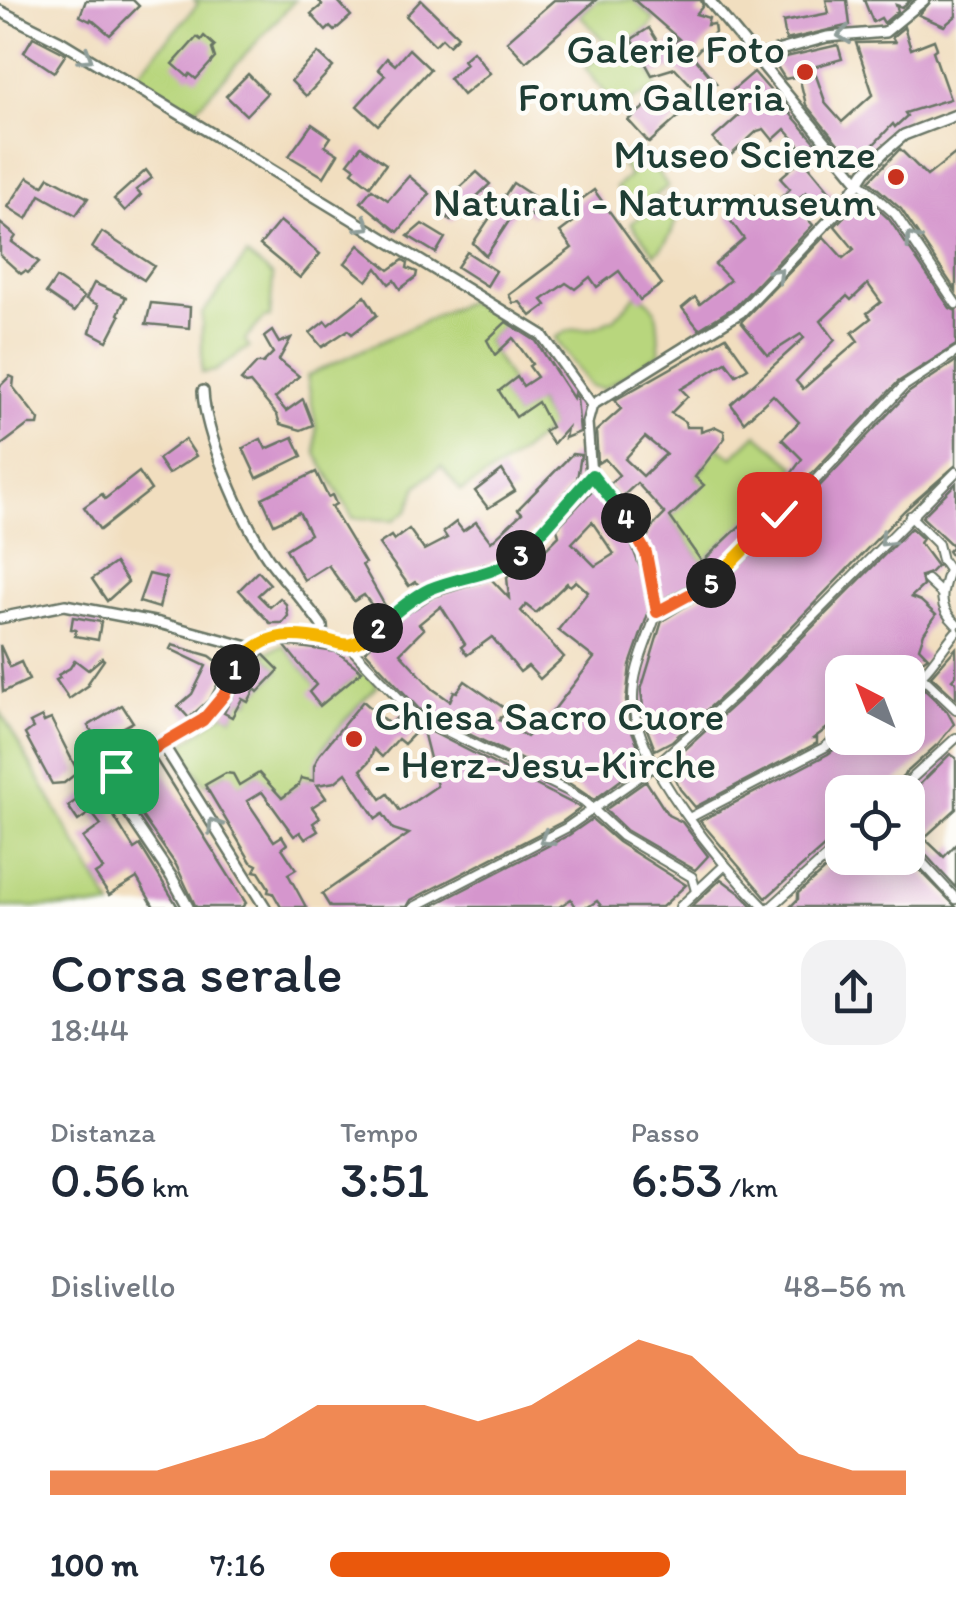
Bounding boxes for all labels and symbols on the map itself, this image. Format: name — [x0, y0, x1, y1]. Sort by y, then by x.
place label: Galerie Foto Forum Galleria — [517, 23, 785, 122]
one-way arrow — [835, 24, 851, 45]
one-way arrow — [75, 45, 93, 64]
marker: Galerie Foto Forum Galleria — [794, 61, 816, 83]
place label: Museo Scienze Naturali - Naturmuseum — [433, 128, 876, 227]
marker: Museo Scienze Naturali - Naturmuseum — [885, 166, 907, 188]
one-way arrow — [353, 213, 371, 232]
one-way arrow — [906, 232, 924, 251]
one-way arrow — [765, 268, 783, 286]
pin — [737, 472, 822, 557]
pin: 4 — [601, 493, 651, 543]
one-way arrow — [880, 528, 898, 546]
pin: 3 — [496, 530, 546, 580]
pin: 5 — [686, 558, 736, 608]
pin: 2 — [353, 603, 403, 653]
pin: 1 — [210, 644, 260, 694]
north arrow — [825, 655, 925, 755]
place label: Chiesa Sacro Cuore - Herz-Jesu-Kirche — [374, 690, 725, 789]
marker: Chiesa Sacro Cuore - Herz-Jesu-Kirche — [343, 728, 365, 750]
pin — [74, 729, 159, 814]
one-way arrow — [207, 818, 226, 836]
one-way arrow — [539, 827, 557, 846]

